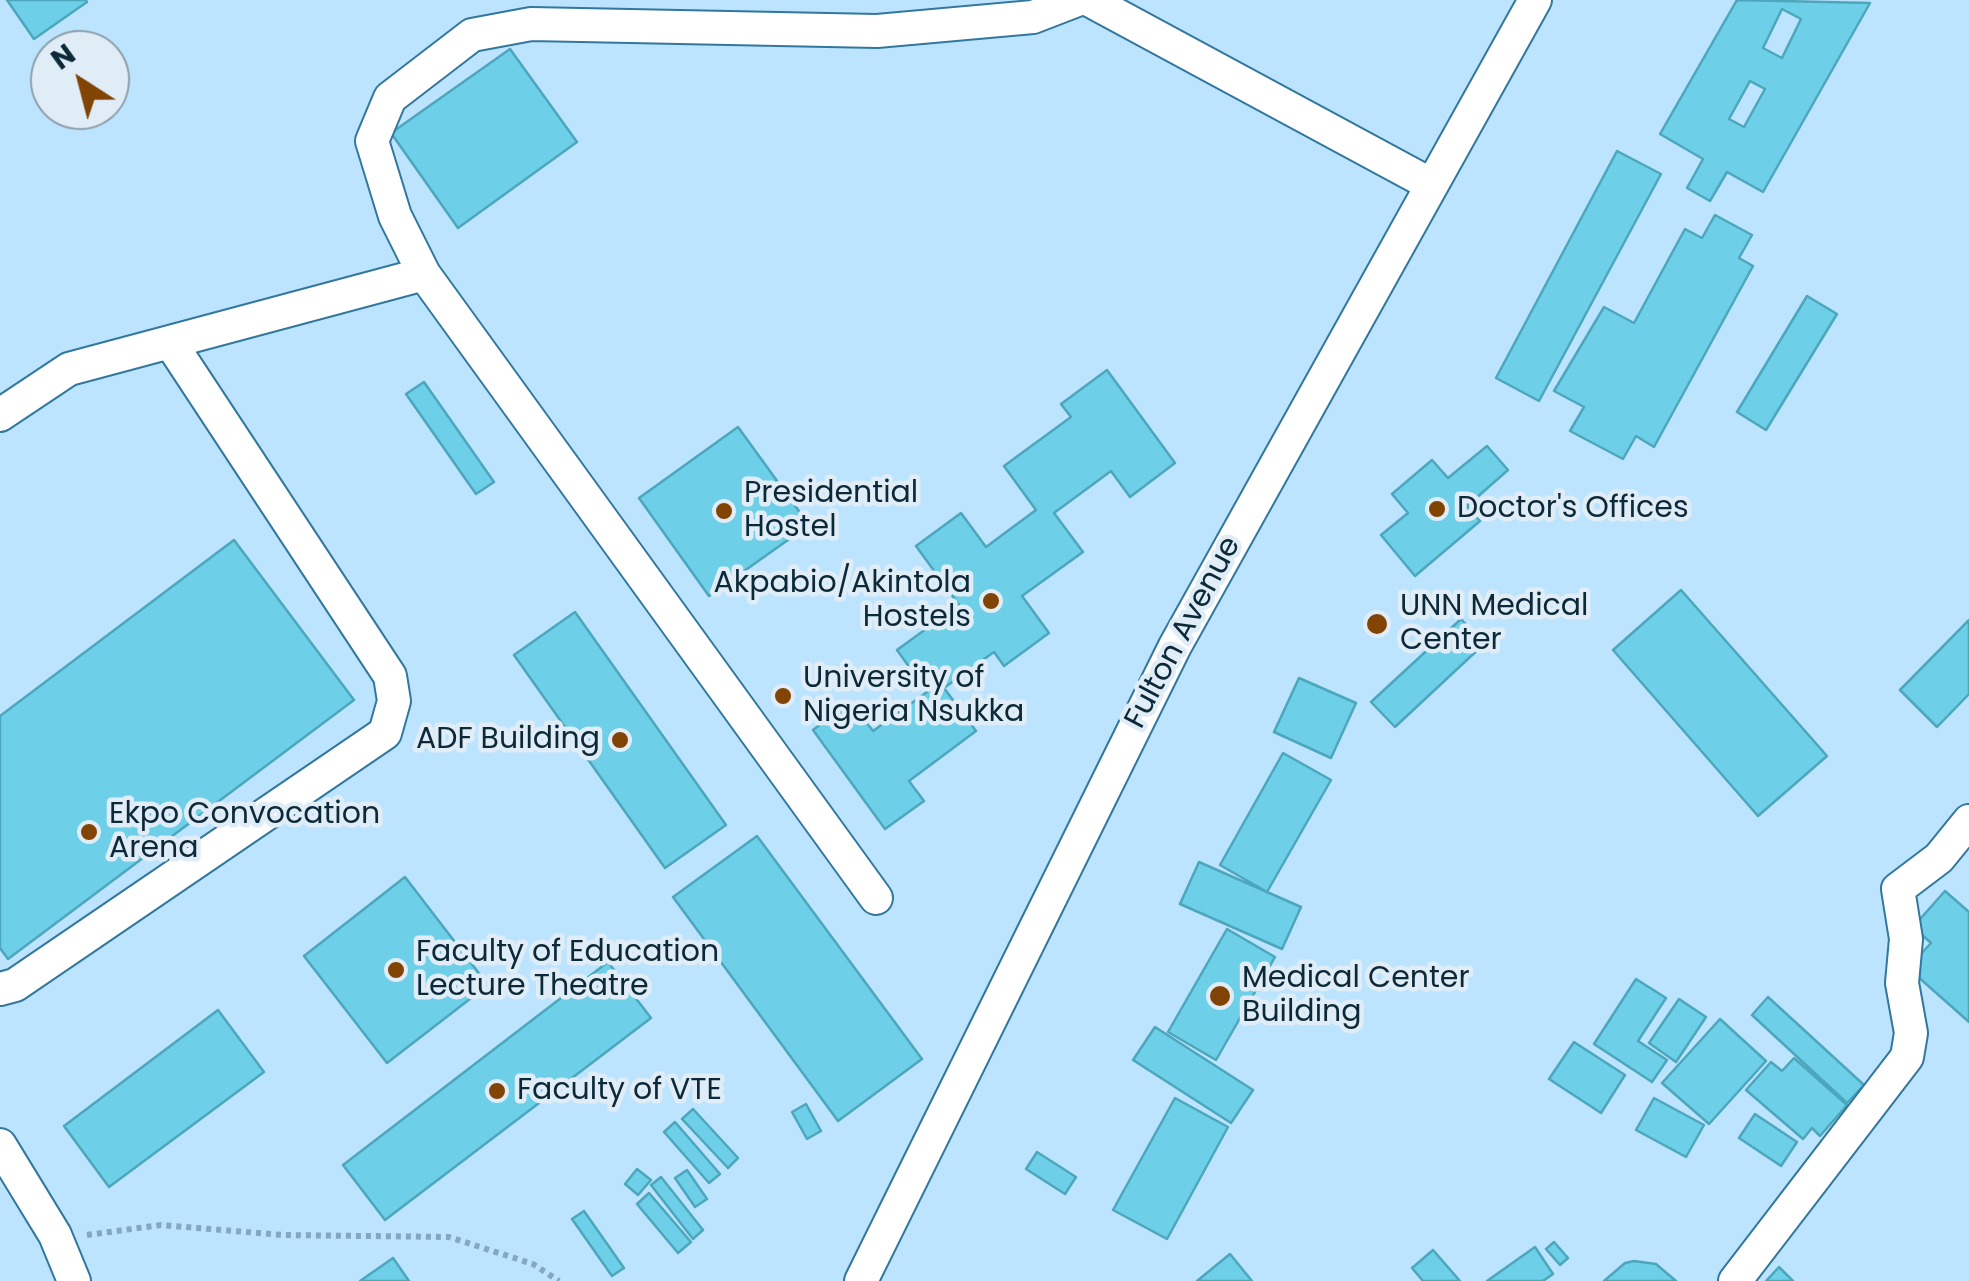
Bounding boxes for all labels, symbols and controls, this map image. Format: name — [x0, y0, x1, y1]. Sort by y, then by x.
north arrow — [30, 30, 130, 130]
text: N — [43, 35, 83, 79]
place label: Presidential Hostel — [744, 476, 918, 546]
place label: Doctor's Offices — [1457, 491, 1689, 527]
marker: Doctor's Offices — [1426, 498, 1448, 520]
marker: Presidential Hostel — [713, 500, 735, 522]
street label: Fulton Avenue — [1118, 531, 1250, 735]
place label: Akpabio/Akintola Hostels — [714, 566, 971, 636]
place label: UNN Medical Center — [1400, 589, 1588, 660]
marker: Akpabio/Akintola Hostels — [980, 590, 1002, 612]
marker: UNN Medical Center — [1364, 611, 1390, 637]
place label: University of Nigeria Nsukka — [803, 661, 1024, 732]
marker: University of Nigeria Nsukka — [772, 685, 794, 707]
place label: ADF Building — [416, 722, 600, 758]
marker: ADF Building — [609, 729, 631, 751]
place label: Ekpo Convocation Arena — [109, 797, 380, 868]
marker: Ekpo Convocation Arena — [78, 821, 100, 843]
place label: Faculty of Education Lecture Theatre — [416, 935, 719, 1006]
marker: Faculty of Education Lecture Theatre — [385, 959, 407, 981]
place label: Medical Center Building — [1242, 961, 1470, 1032]
marker: Medical Center Building — [1207, 983, 1233, 1009]
place label: Faculty of VTE — [517, 1073, 722, 1109]
marker: Faculty of VTE — [486, 1080, 508, 1102]

